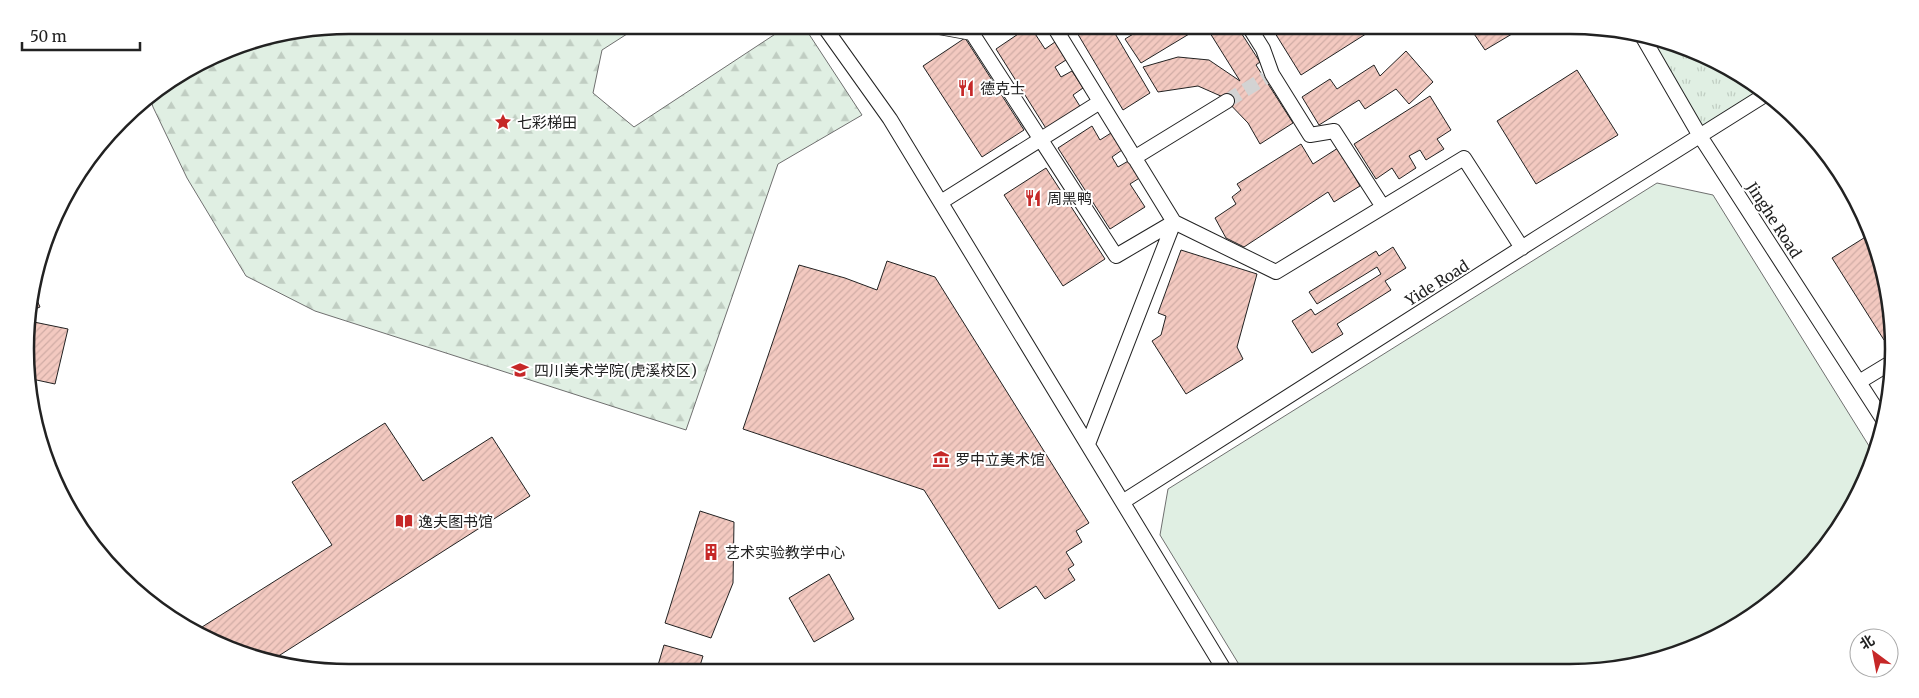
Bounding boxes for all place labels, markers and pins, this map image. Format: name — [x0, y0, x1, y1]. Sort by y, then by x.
restaurant icon: 德克士 — [956, 78, 976, 98]
place label: 德克士 — [980, 79, 1025, 98]
place icon: 七彩梯田 — [493, 112, 513, 132]
place label: 七彩梯田 — [517, 113, 577, 132]
restaurant icon: 周黑鸭 — [1023, 188, 1043, 208]
place label: 周黑鸭 — [1047, 189, 1092, 208]
school or university icon: 四川美术学院(虎溪校区) — [510, 360, 530, 380]
place label: 四川美术学院(虎溪校区) — [534, 361, 697, 380]
museum icon: 罗中立美术馆 — [931, 449, 951, 469]
place label: 罗中立美术馆 — [955, 450, 1045, 469]
library icon: 逸夫图书馆 — [394, 511, 414, 531]
place label: 逸夫图书馆 — [418, 512, 493, 531]
building icon: 艺术实验教学中心 — [701, 542, 721, 562]
place label: 艺术实验教学中心 — [725, 543, 845, 562]

